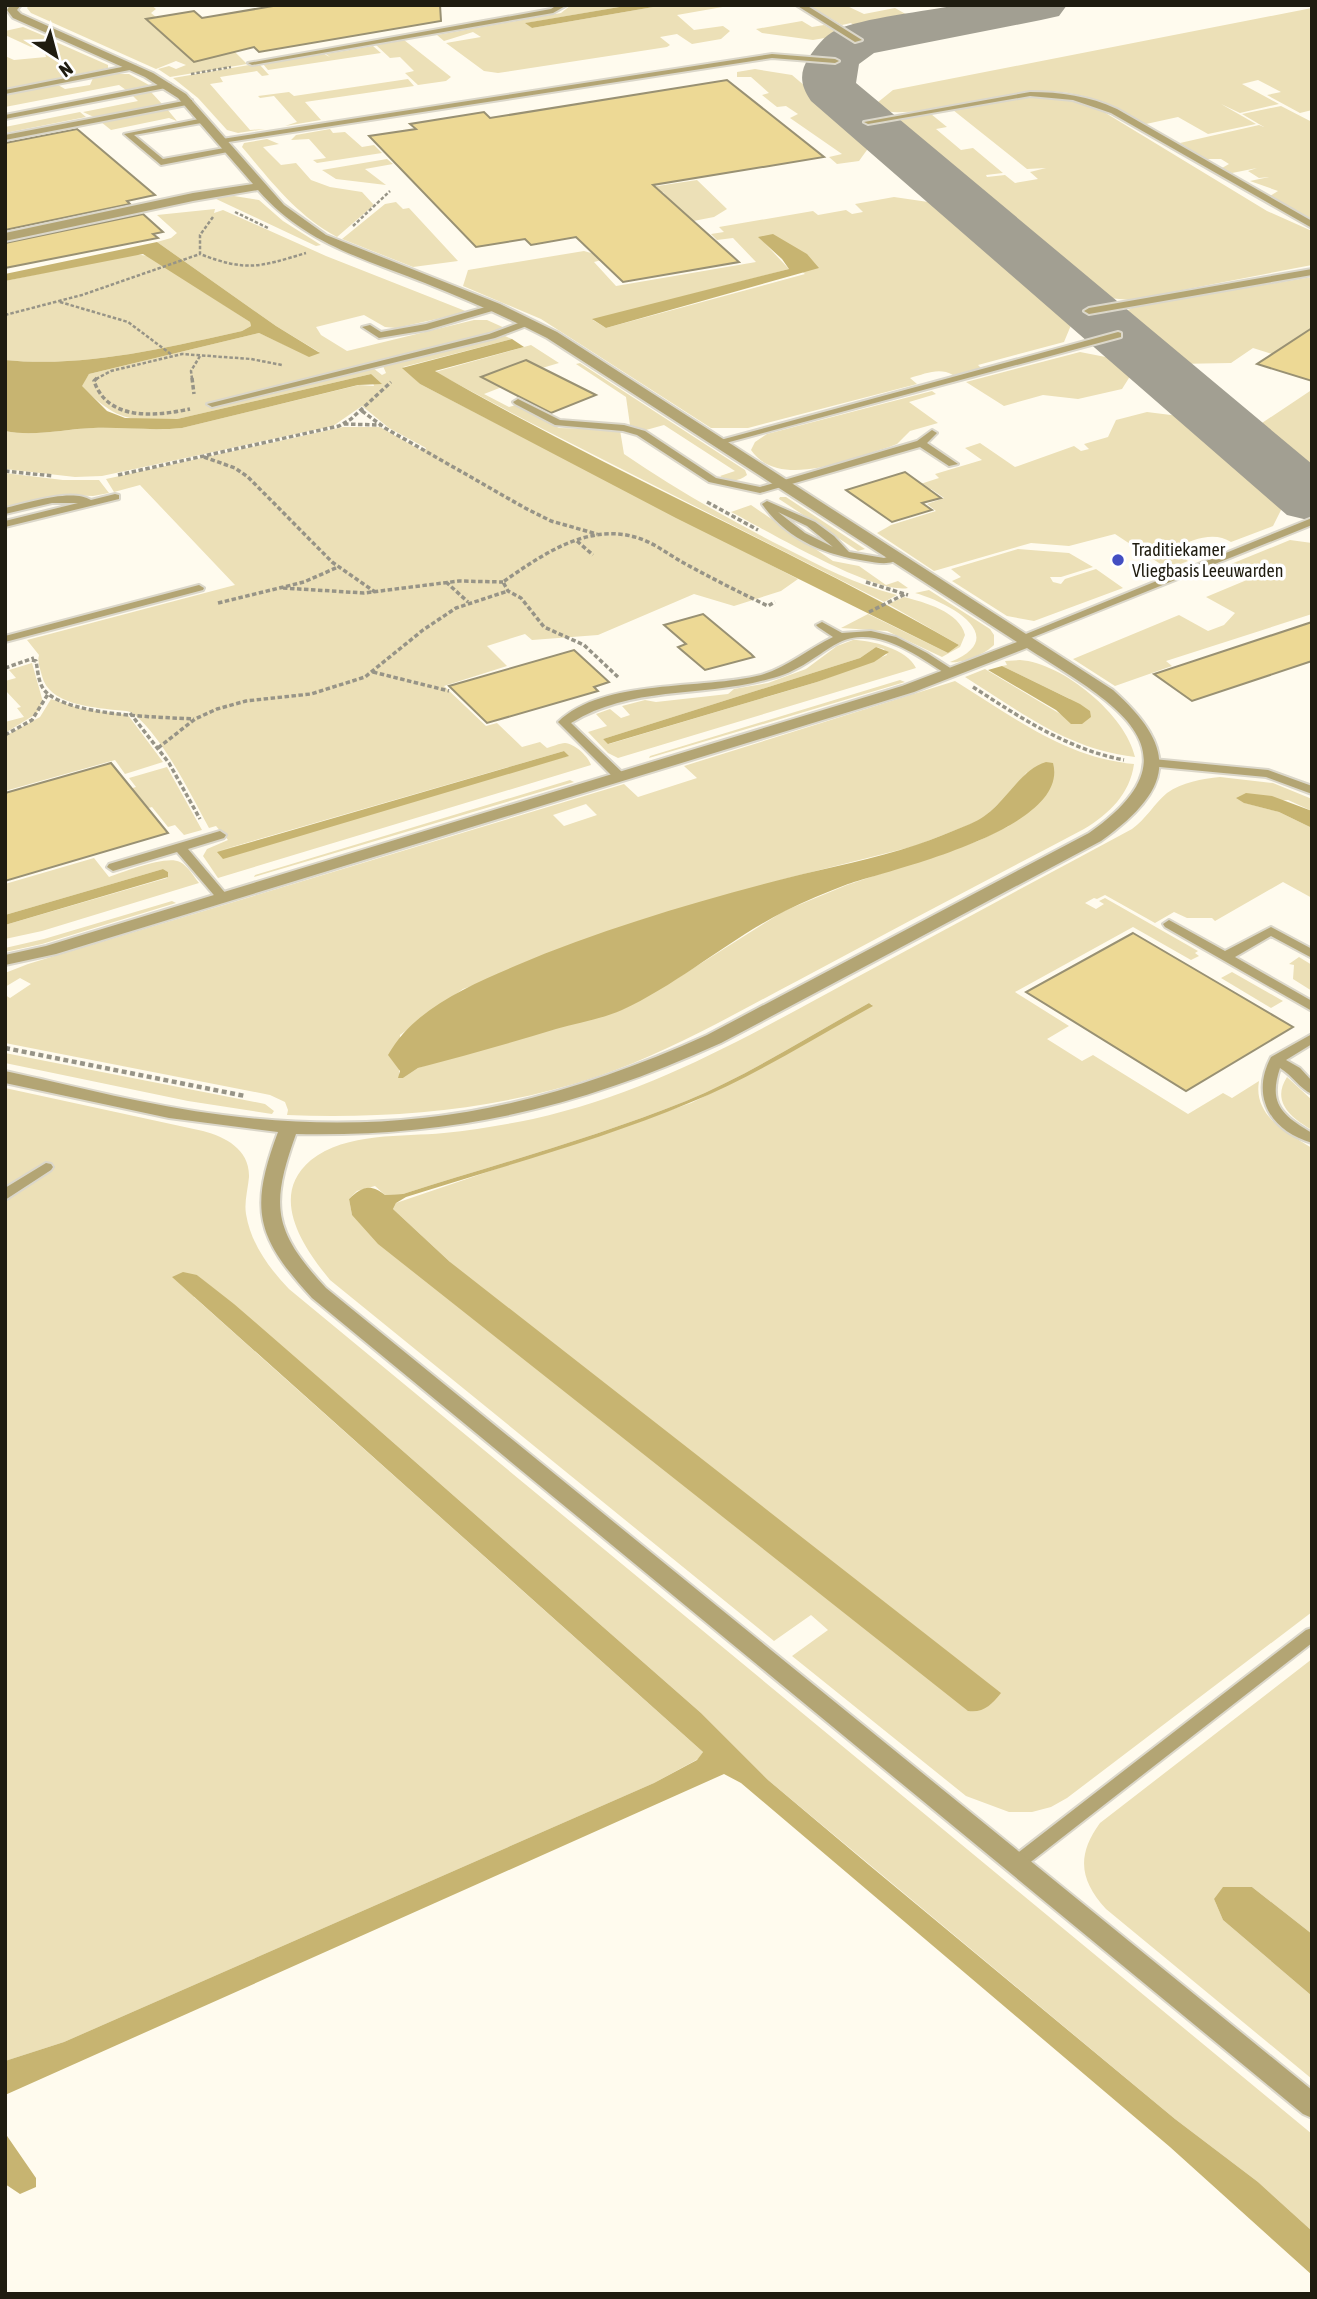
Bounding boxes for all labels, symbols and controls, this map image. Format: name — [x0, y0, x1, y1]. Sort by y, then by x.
north arrow — [21, 21, 91, 91]
text: N — [55, 58, 77, 82]
place label: Traditiekamer Vliegbasis Leeuwarden — [1132, 539, 1283, 581]
marker: Traditiekamer Vliegbasis Leeuwarden — [1110, 552, 1126, 568]

